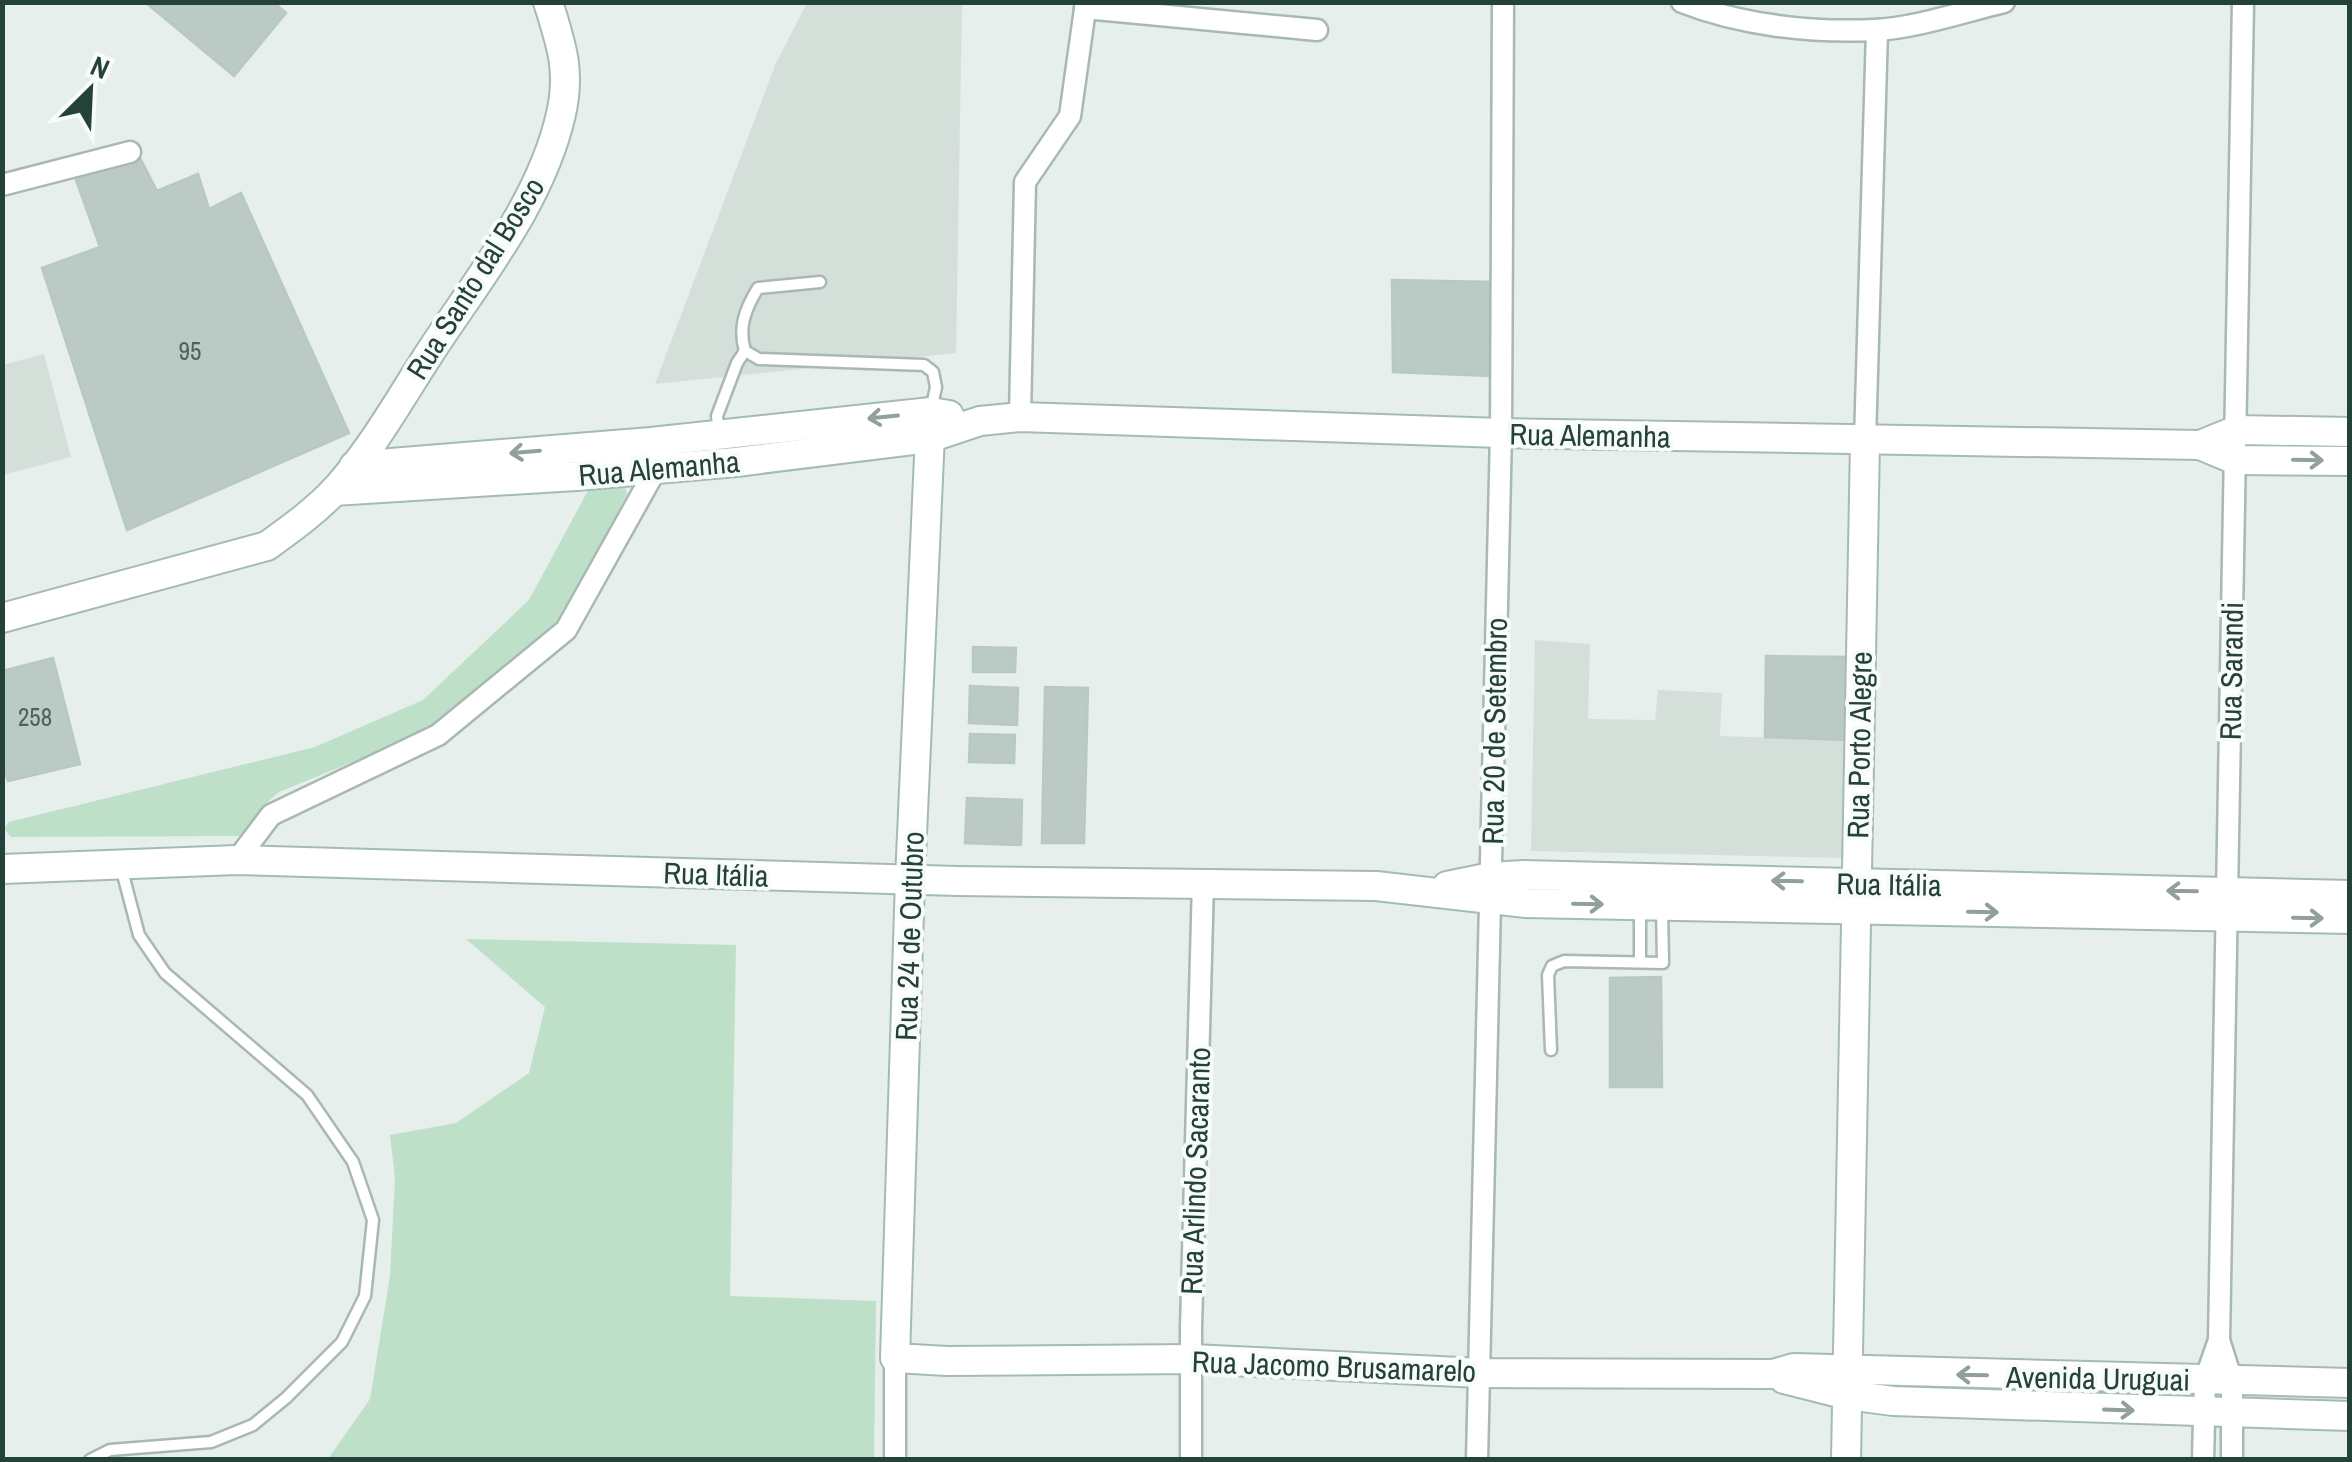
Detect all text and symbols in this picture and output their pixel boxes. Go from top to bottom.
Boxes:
north arrow [40,40,140,140]
text: N [85,46,115,88]
street label: Rua Santo dal Bosco [397,169,553,387]
house number: 95 [179,334,201,368]
one-way arrow [868,408,900,427]
street label: Rua Alemanha [1509,414,1671,456]
street label: Rua Alemanha [577,441,741,495]
one-way arrow [510,443,542,462]
one-way arrow [2292,451,2324,470]
street label: Rua Sarandi [2210,602,2252,740]
street label: Rua 20 de Setembro [1472,617,1516,845]
street label: Rua Porto Alegre [1837,651,1881,839]
house number: 258 [18,700,52,734]
street label: Rua 24 de Outubro [885,831,933,1041]
street label: Rua Itália [663,852,770,896]
street label: Rua Itália [1836,863,1942,905]
one-way arrow [1772,872,1804,891]
one-way arrow [2167,882,2199,901]
one-way arrow [1570,894,1603,914]
one-way arrow [1966,902,1998,921]
one-way arrow [2291,909,2323,928]
street label: Rua Arlindo Sacaranto [1171,1047,1219,1295]
street label: Rua Jacomo Brusamarelo [1191,1341,1477,1391]
street label: Avenida Uruguai [2005,1356,2190,1400]
one-way arrow [1957,1365,1989,1384]
one-way arrow [2103,1400,2135,1419]

